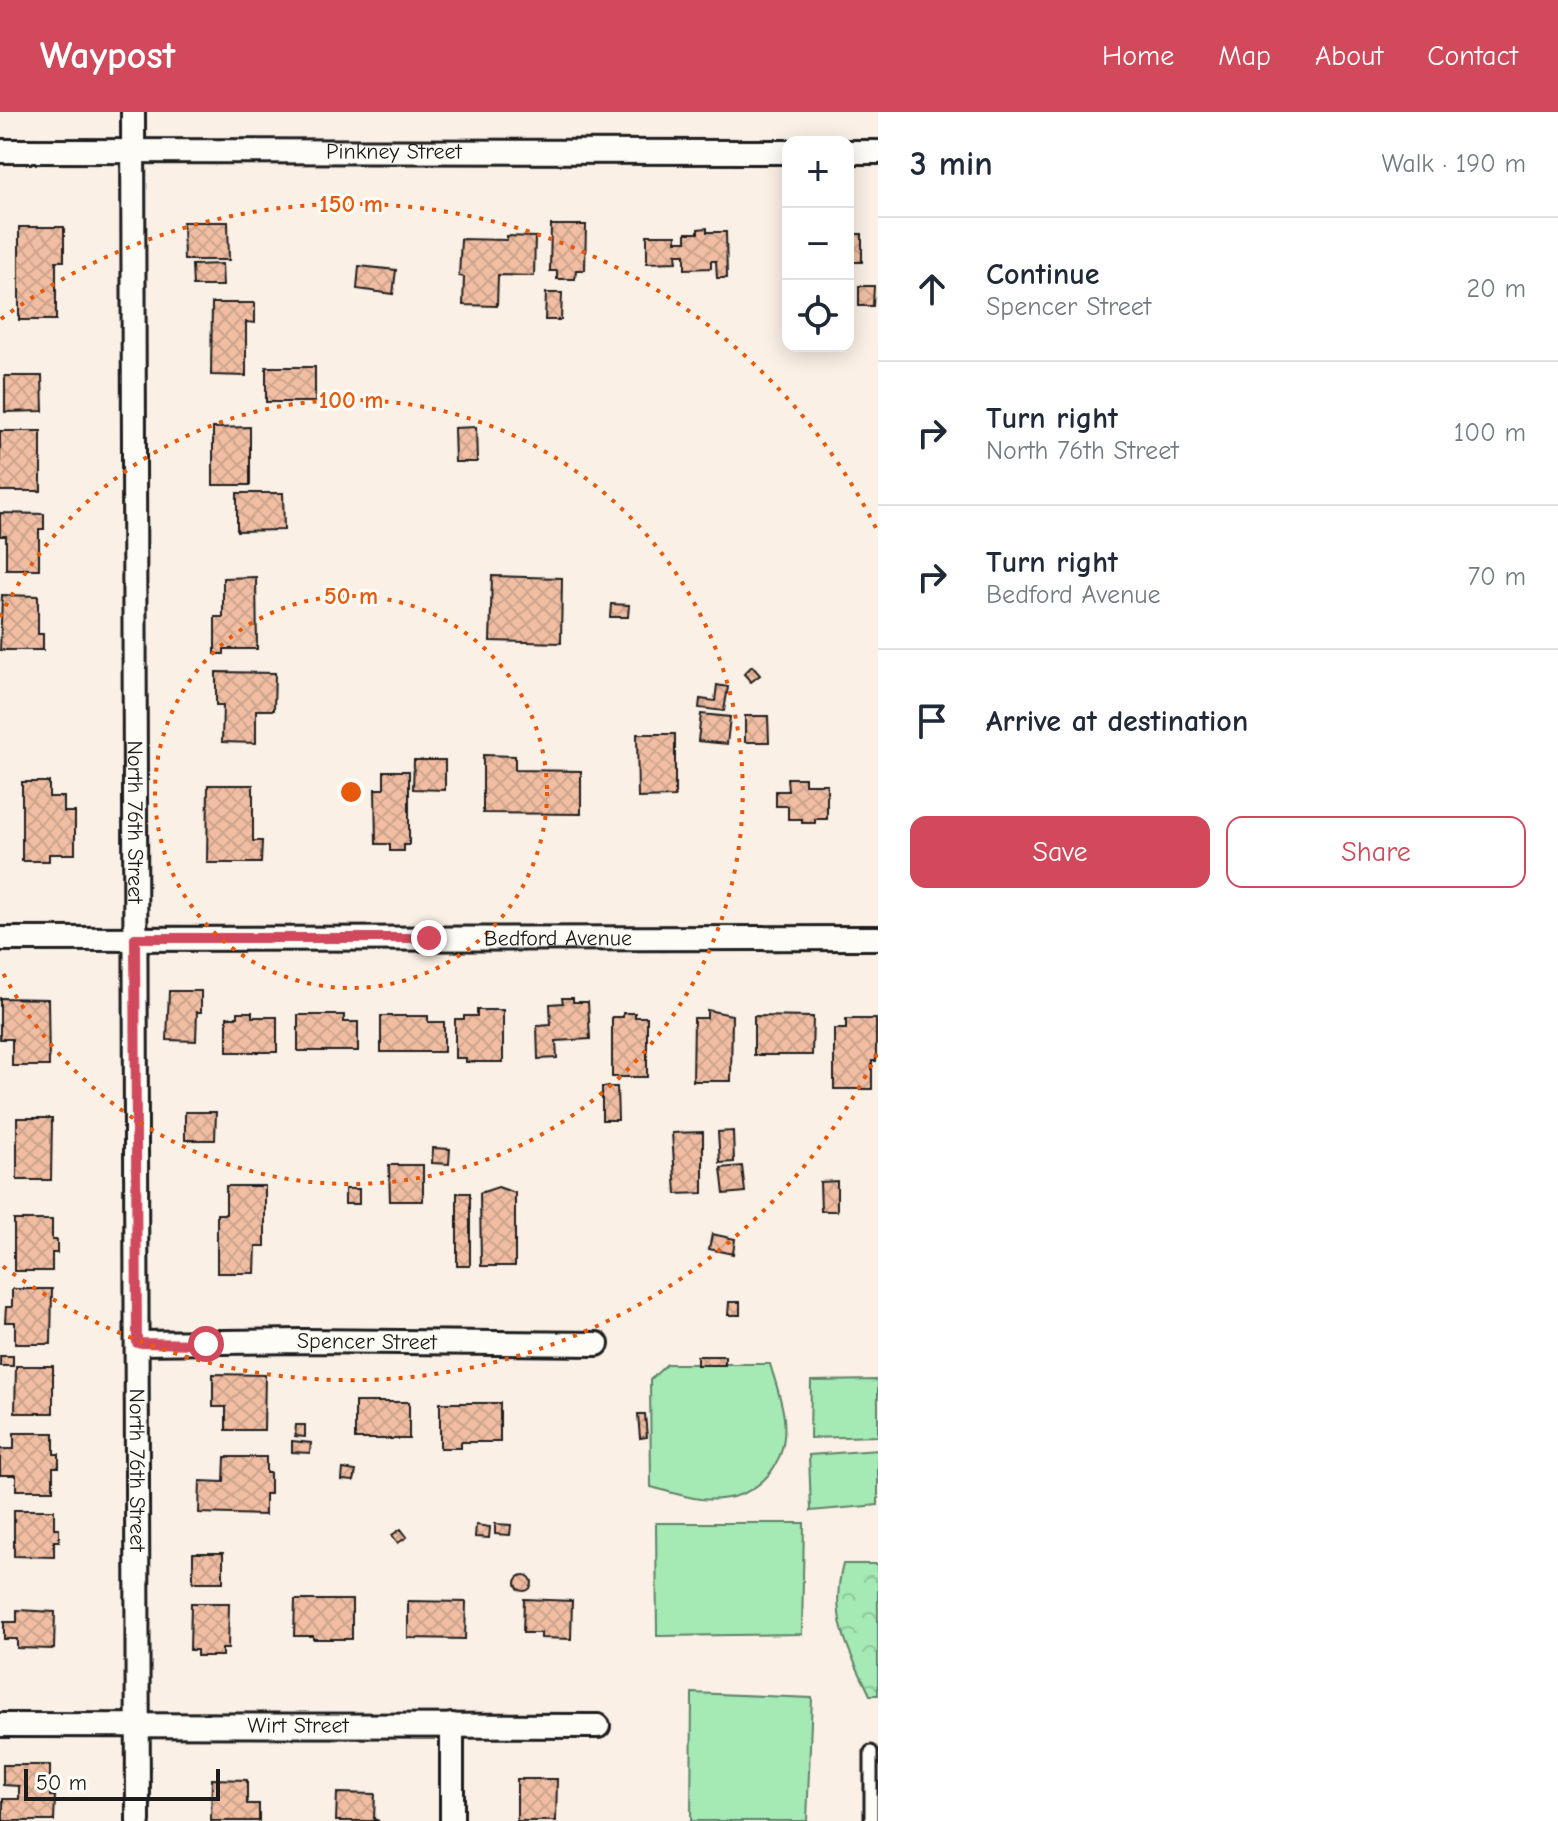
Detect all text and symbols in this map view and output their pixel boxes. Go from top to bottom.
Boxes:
text: Waypost [40,34,175,78]
text: Home [1102,40,1174,72]
text: Map [1218,40,1271,72]
text: About [1315,40,1383,72]
text: Contact [1427,40,1518,72]
map controls [782,136,854,352]
button: + [782,136,854,208]
street label: Pinkney Street [326,138,463,165]
text: 3 min [910,144,993,184]
text: Walk · 190 m [1381,149,1526,179]
text: 150 m [319,190,383,218]
button: − [782,208,854,280]
text: Continue [986,257,1100,292]
icon: ahead [910,267,954,311]
text: 20 m [1466,274,1526,304]
button: locate [782,280,854,352]
text: Spencer Street [986,292,1151,322]
text: 100 m [319,386,383,414]
text: Turn right [986,401,1118,436]
icon: right [910,411,954,455]
text: 100 m [1454,418,1526,448]
text: North 76th Street [986,436,1179,466]
text: Turn right [986,545,1118,580]
icon: right [910,555,954,599]
text: 70 m [1468,562,1526,592]
text: Bedford Avenue [986,580,1161,610]
text: 50 m [324,582,378,610]
icon: arrive [910,699,954,743]
text: Arrive at destination [986,704,1248,739]
street label: North 76th Street [122,740,148,904]
centre of rings [337,778,365,806]
button: Save [910,816,1210,888]
button: Share [1226,816,1526,888]
route end [411,920,447,956]
street label: Bedford Avenue [484,925,632,951]
route start [188,1326,224,1362]
street label: Spencer Street [297,1328,438,1355]
street label: North 76th Street [124,1388,150,1552]
street label: Wirt Street [247,1712,350,1739]
scale bar [24,1765,220,1801]
text: 50 m [36,1770,87,1796]

